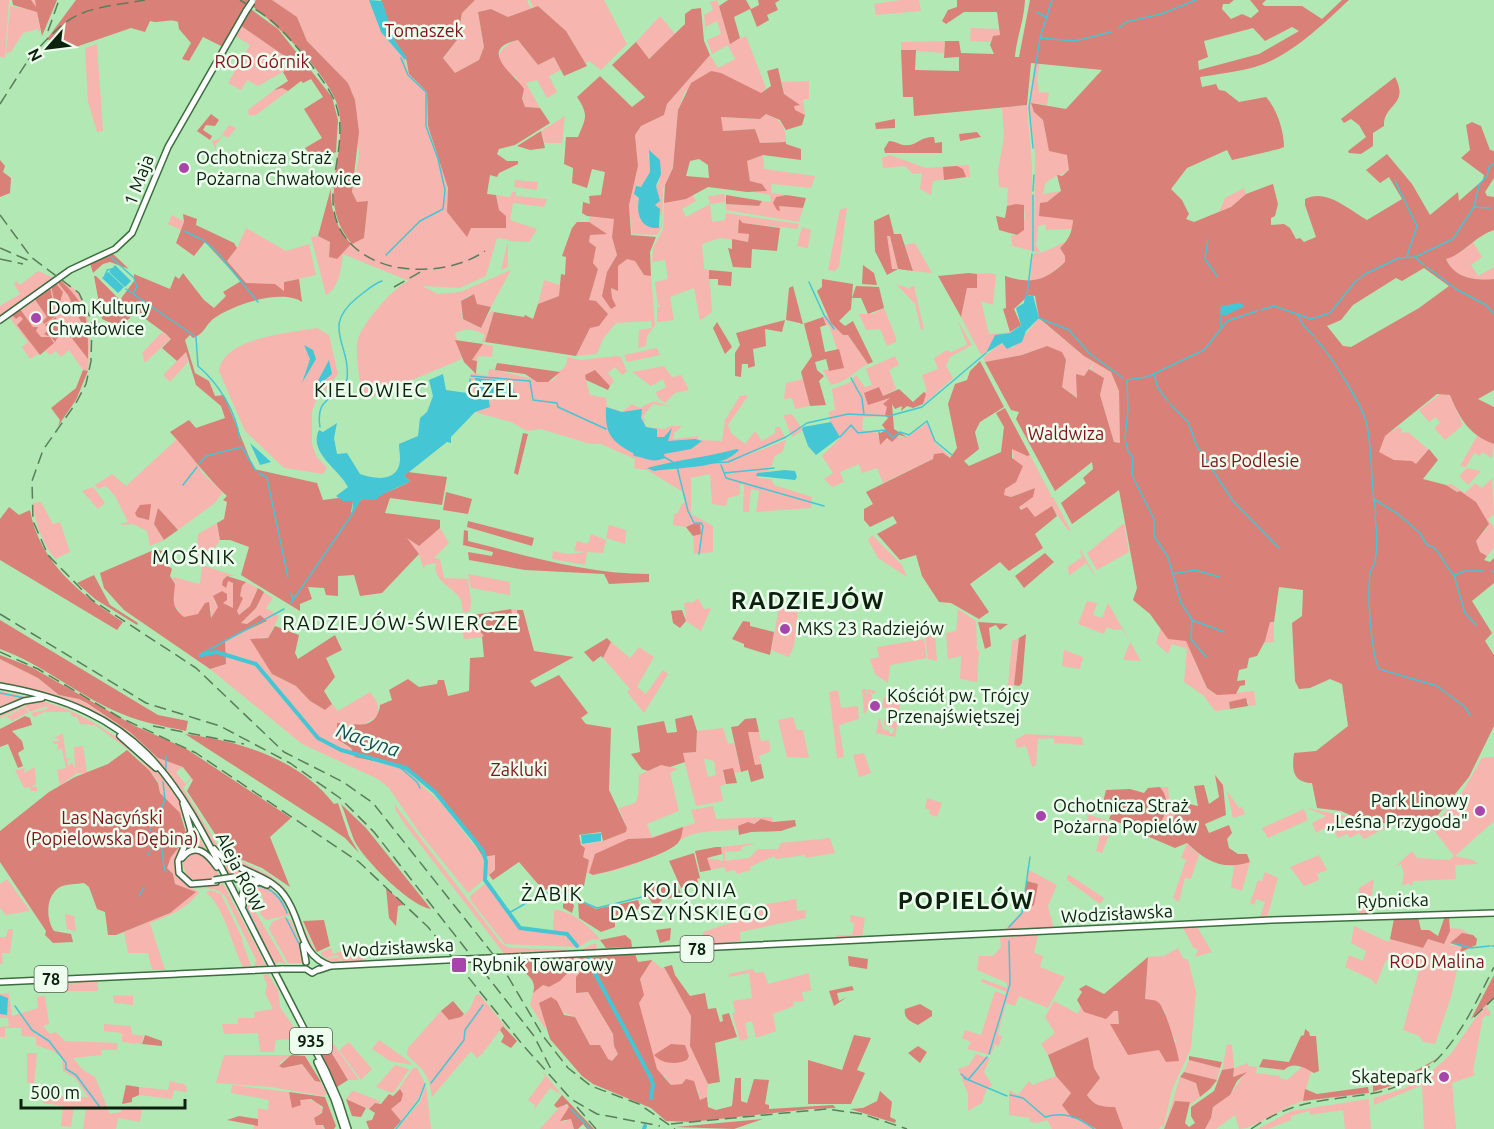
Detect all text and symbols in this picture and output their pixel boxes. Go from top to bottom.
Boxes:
north arrow [18,18,78,78]
park label: Tomaszek [384,20,464,40]
text: N [24,46,46,65]
park label: ROD Górnik [214,51,310,71]
place label: Ochotnicza Straż Pożarna Chwałowice [196,147,361,188]
street label: 1 Maja [119,151,157,208]
marker: Ochotnicza Straż Pożarna Chwałowice [177,161,191,175]
place label: Dom Kultury Chwałowice [48,297,150,338]
marker: Dom Kultury Chwałowice [29,311,43,325]
district label: KIELOWIEC [314,378,428,401]
district label: GZEL [467,378,519,401]
park label: Waldwiza [1028,423,1104,443]
park label: Las Podlesie [1201,450,1299,470]
district label: MOŚNIK [152,545,236,568]
district label: RADZIEJÓW [731,586,885,614]
district label: RADZIEJÓW-ŚWIERCZE [282,611,520,634]
place label: MKS 23 Radziejów [797,618,944,638]
marker: MKS 23 Radziejów [778,622,792,636]
place label: Kościół pw. Trójcy Przenajświętszej [887,685,1030,726]
marker: Kościół pw. Trójcy Przenajświętszej [868,699,882,713]
water label: Nacyna [333,718,403,761]
park label: Zakluki [490,759,548,779]
place label: Park Linowy ,,Leśna Przygoda" [1326,790,1468,831]
place label: Ochotnicza Straż Pożarna Popielów [1053,795,1197,836]
marker: Park Linowy ,,Leśna Przygoda" [1473,804,1487,818]
park label: Las Nacyński (Popielowska Dębina) [25,807,199,849]
marker: Ochotnicza Straż Pożarna Popielów [1034,809,1048,823]
street label: Aleja ROW [212,829,269,915]
district label: KOLONIA DASZYŃSKIEGO [610,878,770,924]
district label: ŻABIK [521,882,583,905]
district label: POPIELÓW [898,886,1034,914]
street label: Rybnicka [1357,889,1429,911]
street label: Wodzisławska [1060,900,1173,926]
street label: Wodzisławska [341,934,454,960]
road number: 78 [680,936,714,962]
park label: ROD Malina [1389,951,1485,971]
place label: Rybnik Towarowy [472,954,614,974]
marker: Rybnik Towarowy [450,956,468,974]
road number: 78 [34,966,68,992]
road number: 935 [290,1028,332,1054]
place label: Skatepark [1352,1066,1432,1086]
marker: Skatepark [1437,1070,1451,1084]
scale bar [21,1072,184,1110]
text: 500 m [30,1082,80,1102]

